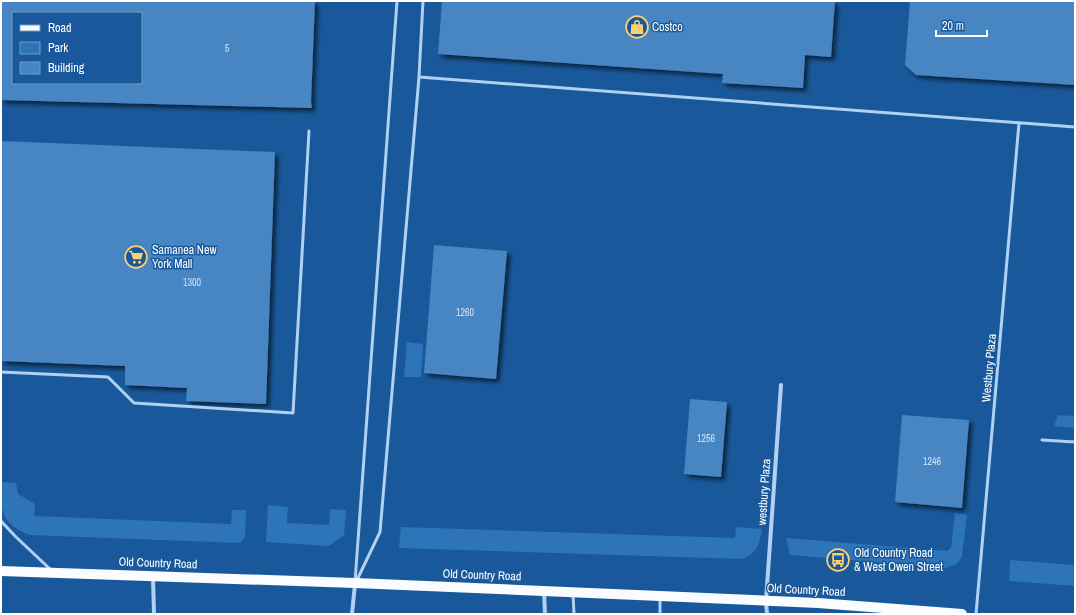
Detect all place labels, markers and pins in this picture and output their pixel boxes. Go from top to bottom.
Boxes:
shop icon: Costco [624,14,650,40]
place label: Costco [652,19,683,35]
place label: Samanea New York Mall [152,242,217,272]
supermarket icon: Samanea New York Mall [123,244,149,270]
place label: Old Country Road & West Owen Street [854,545,943,575]
bus stop icon: Old Country Road & West Owen Street [825,547,851,573]

